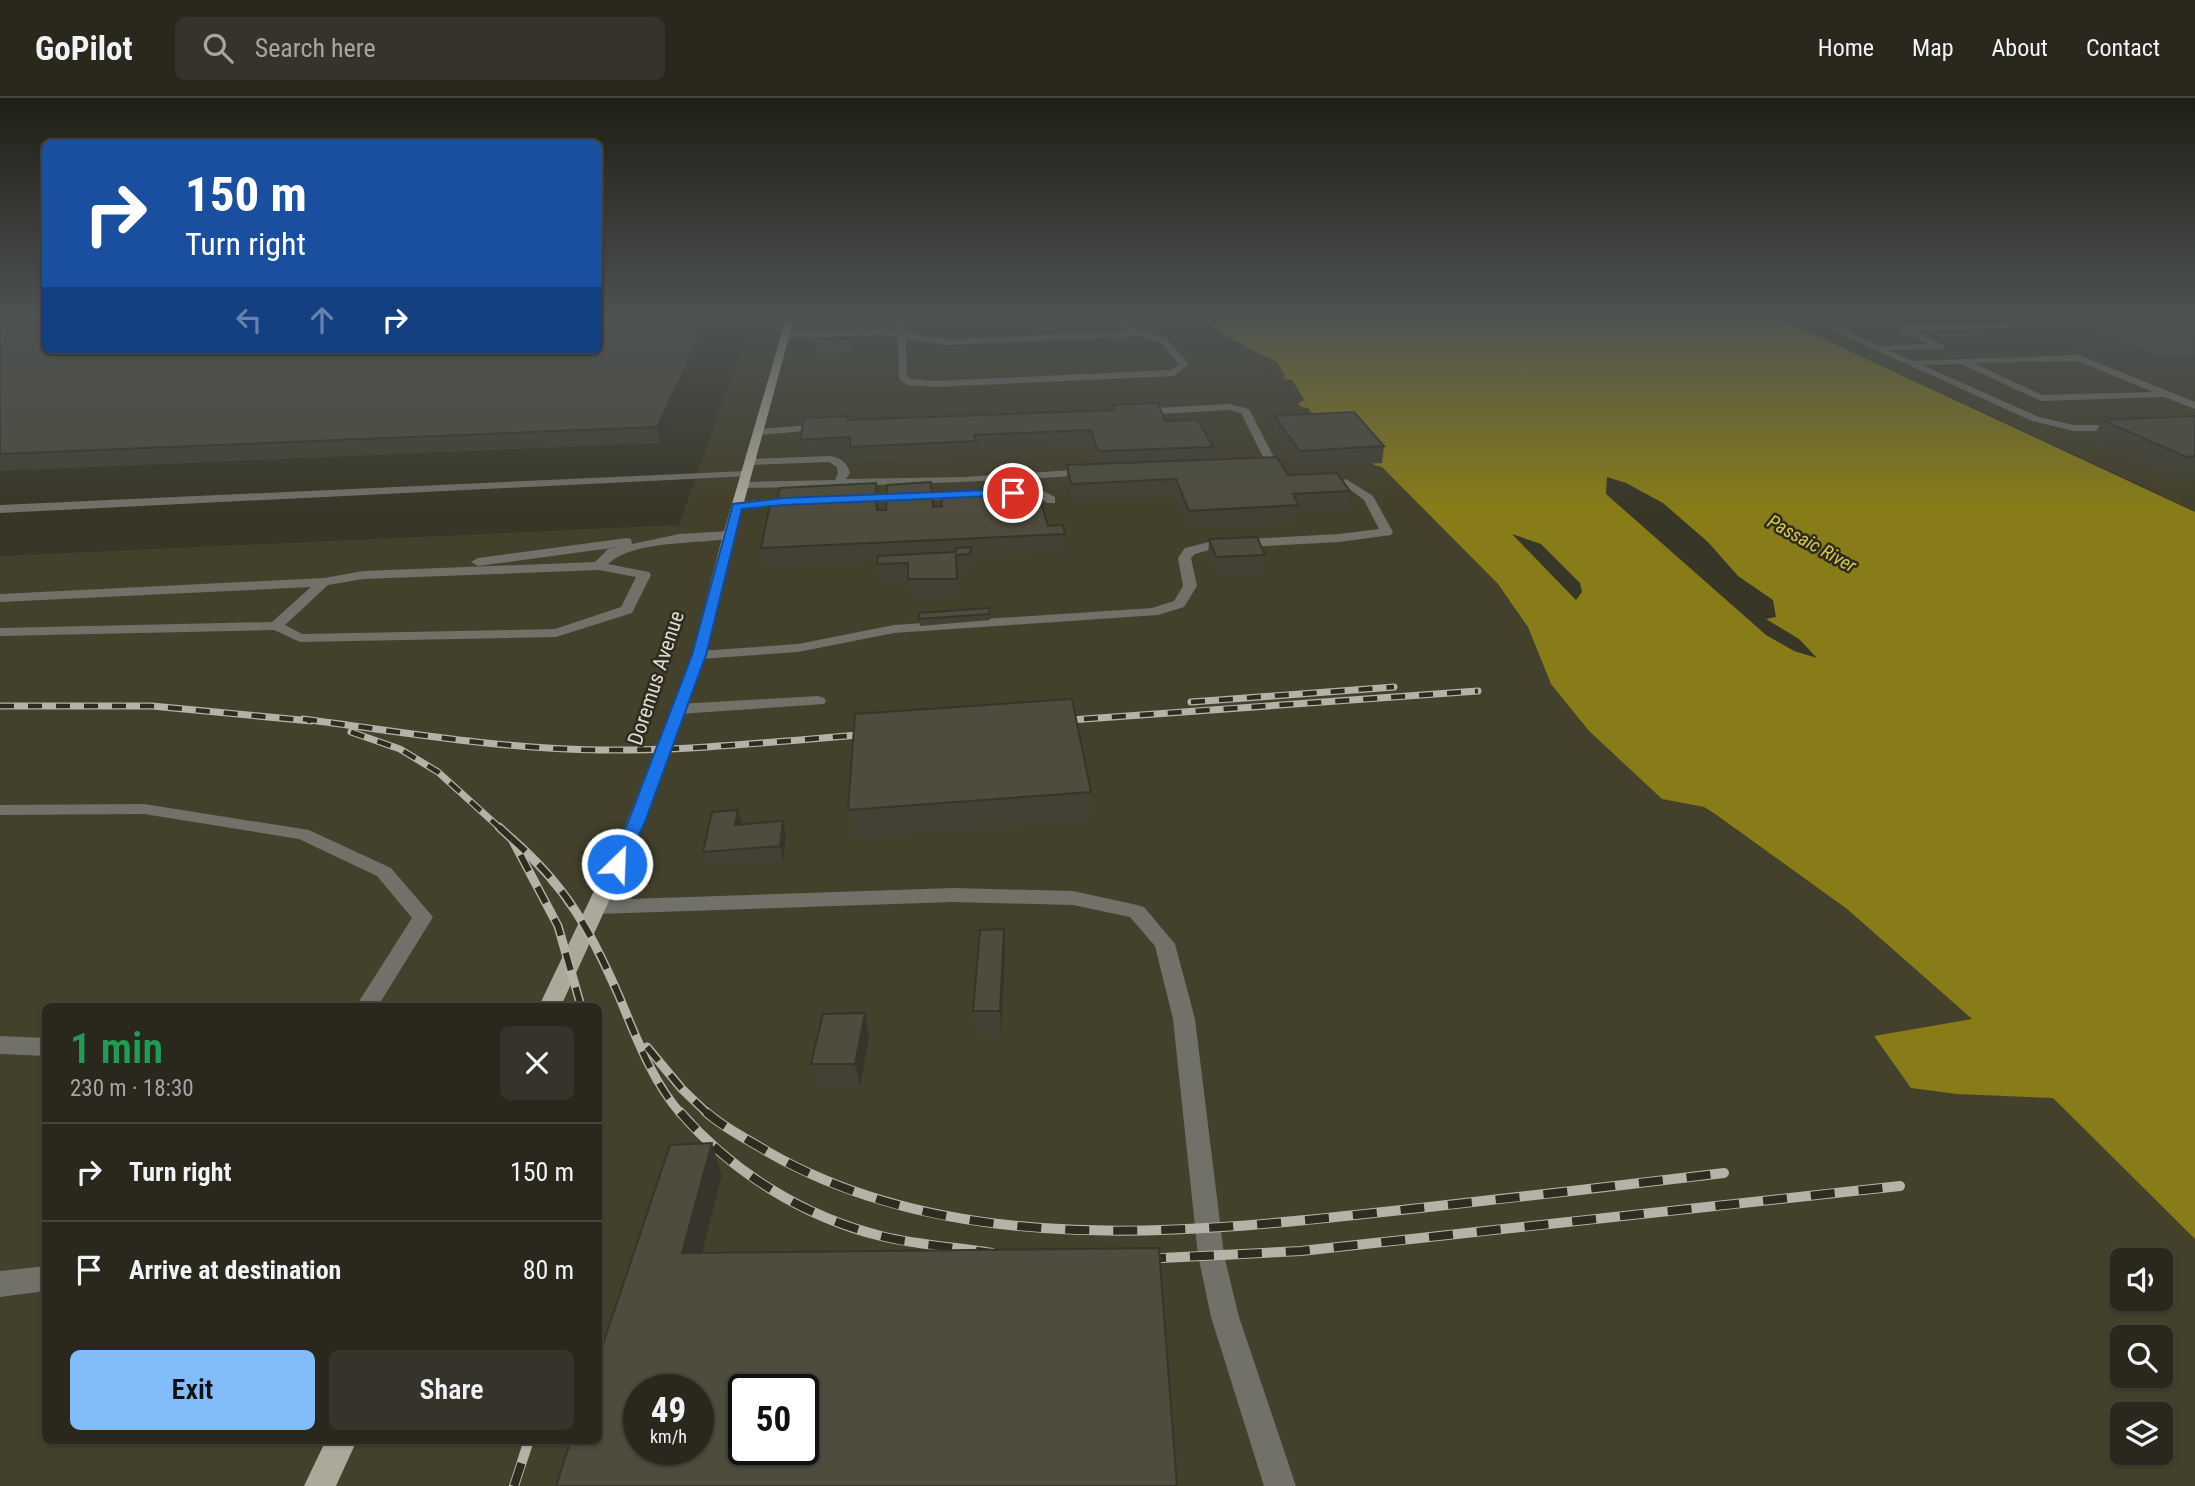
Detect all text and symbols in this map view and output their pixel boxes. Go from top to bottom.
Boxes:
search box [175,17,665,80]
text: GoPilot [35,29,133,68]
icon: search [199,29,237,67]
text: Search here [255,33,376,63]
text: Home [1818,34,1874,62]
text: Map [1912,34,1954,62]
text: About [1992,34,2048,62]
text: Contact [2086,34,2160,62]
text: 150 m [185,166,307,223]
icon: right [70,168,161,259]
text: Turn right [185,225,306,263]
icon: left [230,301,268,339]
icon: ahead [303,301,341,339]
icon: right [376,301,414,339]
pin [983,463,1043,523]
icon: arrive [994,474,1032,512]
water label: Passaic River [1763,510,1860,577]
street label: Doremus Avenue [623,608,689,748]
position arrow [580,827,654,901]
text: 1 min [70,1024,163,1073]
button: close [500,1026,574,1100]
text: 230 m · 18:30 [70,1075,194,1102]
icon: right [70,1153,108,1191]
text: Turn right [129,1157,231,1187]
text: 150 m [510,1157,574,1187]
map controls [2110,1248,2173,1465]
button: sound [2110,1248,2173,1311]
icon: arrive [70,1251,108,1289]
text: Arrive at destination [129,1255,341,1285]
text: 80 m [523,1255,574,1285]
button: search [2110,1325,2173,1388]
button: Exit [70,1350,315,1430]
button: Share [329,1350,574,1430]
speed limit sign: 50 [728,1374,819,1465]
text: 49 [651,1390,686,1431]
button: layers [2110,1402,2173,1465]
text: km/h [650,1426,687,1447]

